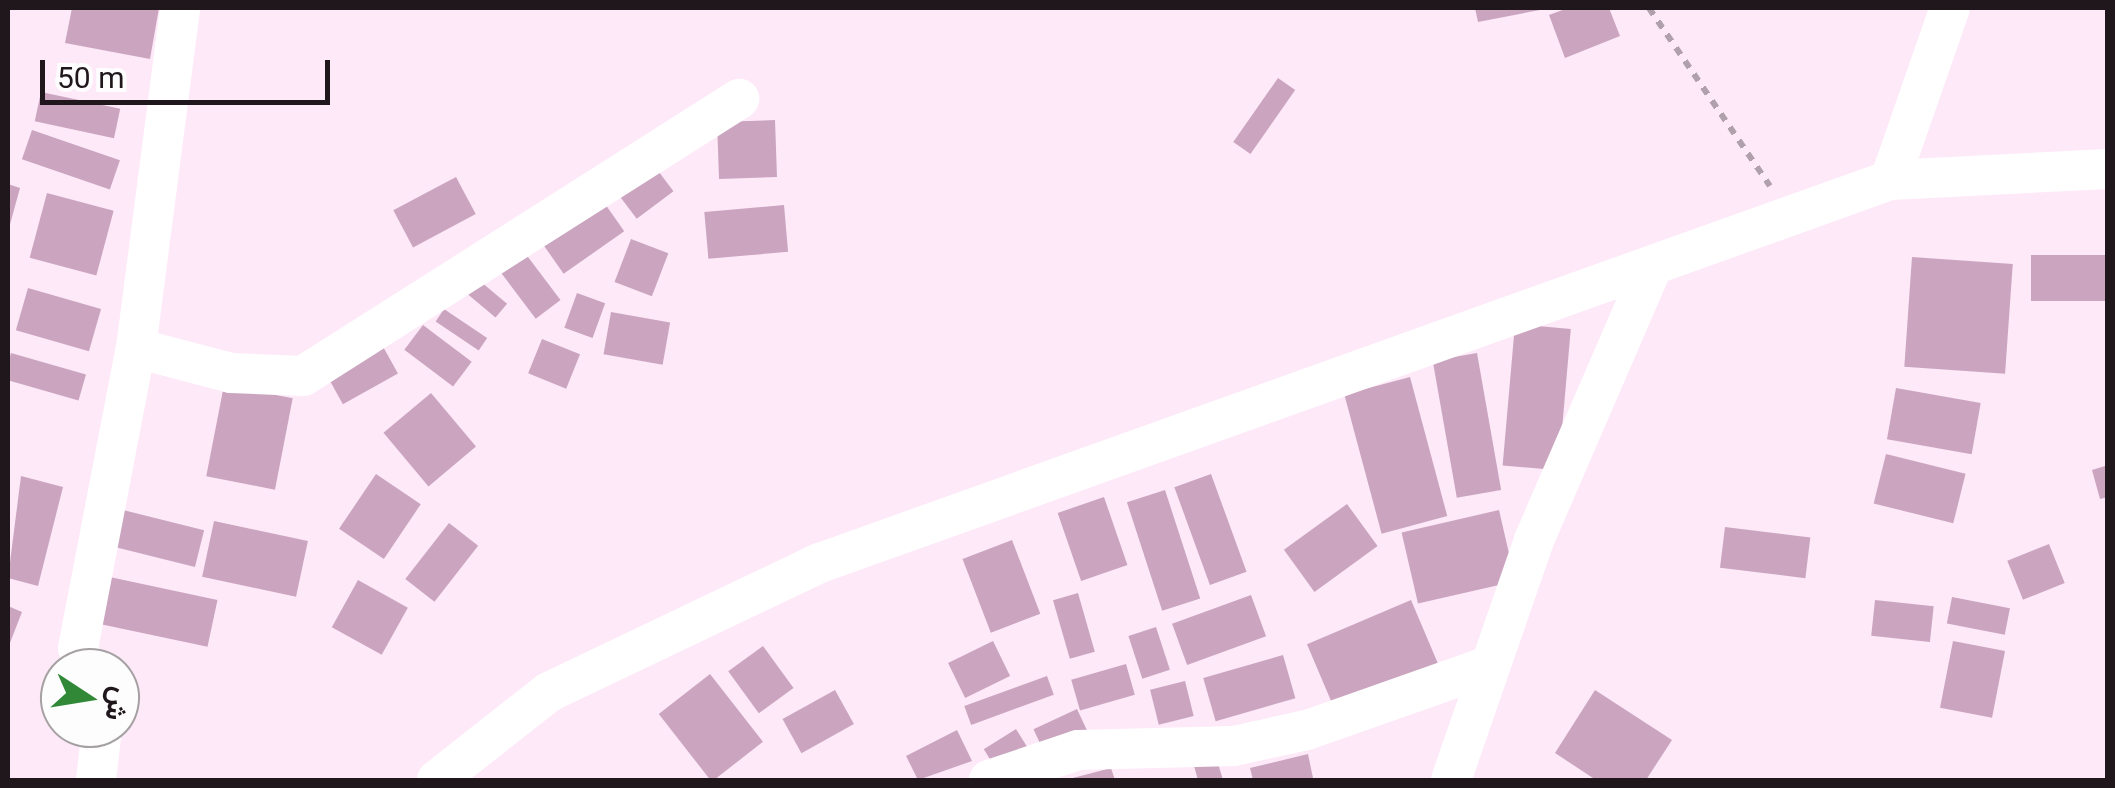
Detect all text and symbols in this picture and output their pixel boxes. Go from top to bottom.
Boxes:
scale bar [45,40,335,102]
text: 50 m [57,60,124,95]
north arrow [40,648,140,748]
text: ش [98,684,138,724]

